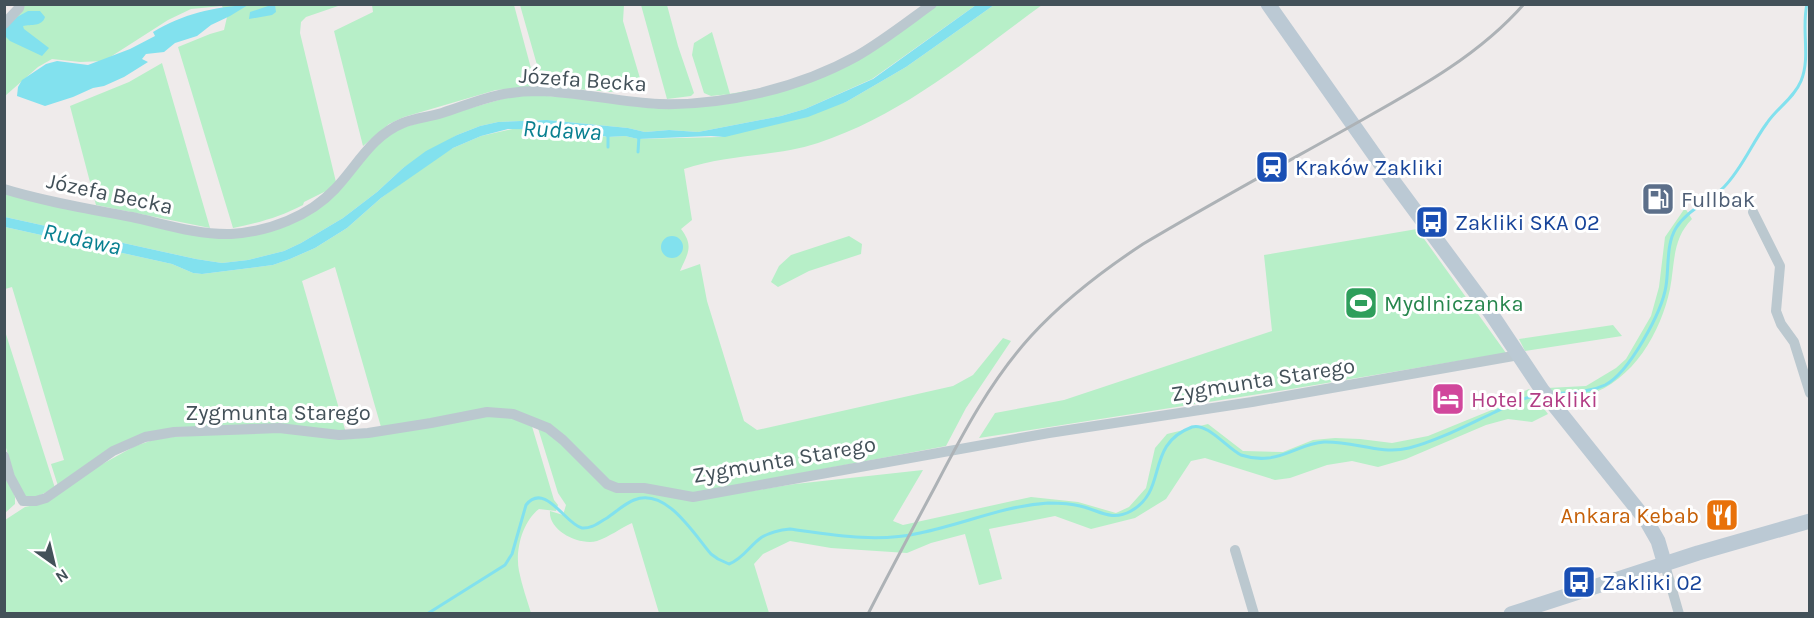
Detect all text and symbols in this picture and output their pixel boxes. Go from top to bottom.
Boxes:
street label: Józefa Becka [518,63,648,97]
water label: Rudawa [522,114,602,146]
station icon: Kraków Zakliki [1254,149,1290,185]
place label: Kraków Zakliki [1295,155,1443,181]
street label: Józefa Becka [44,168,175,220]
fuel station icon: Fullbak [1640,181,1676,217]
place label: Fullbak [1681,187,1755,213]
bus stop icon: Zakliki SKA 02 [1414,204,1450,240]
place label: Zakliki SKA 02 [1455,210,1600,236]
water label: Rudawa [40,217,124,261]
sports icon: Mydlniczanka [1343,285,1379,321]
place label: Mydlniczanka [1384,291,1524,317]
street label: Zygmunta Starego [1169,353,1357,407]
hotel icon: Hotel Zakliki [1430,381,1466,417]
place label: Hotel Zakliki [1471,387,1598,413]
street label: Zygmunta Starego [185,400,371,426]
street label: Zygmunta Starego [690,431,878,489]
restaurant icon: Ankara Kebab [1704,497,1740,533]
place label: Ankara Kebab [1560,503,1699,529]
north arrow [24,534,84,594]
bus stop icon: Zakliki 02 [1561,564,1597,600]
text: N [52,565,72,587]
place label: Zakliki 02 [1602,570,1702,596]

